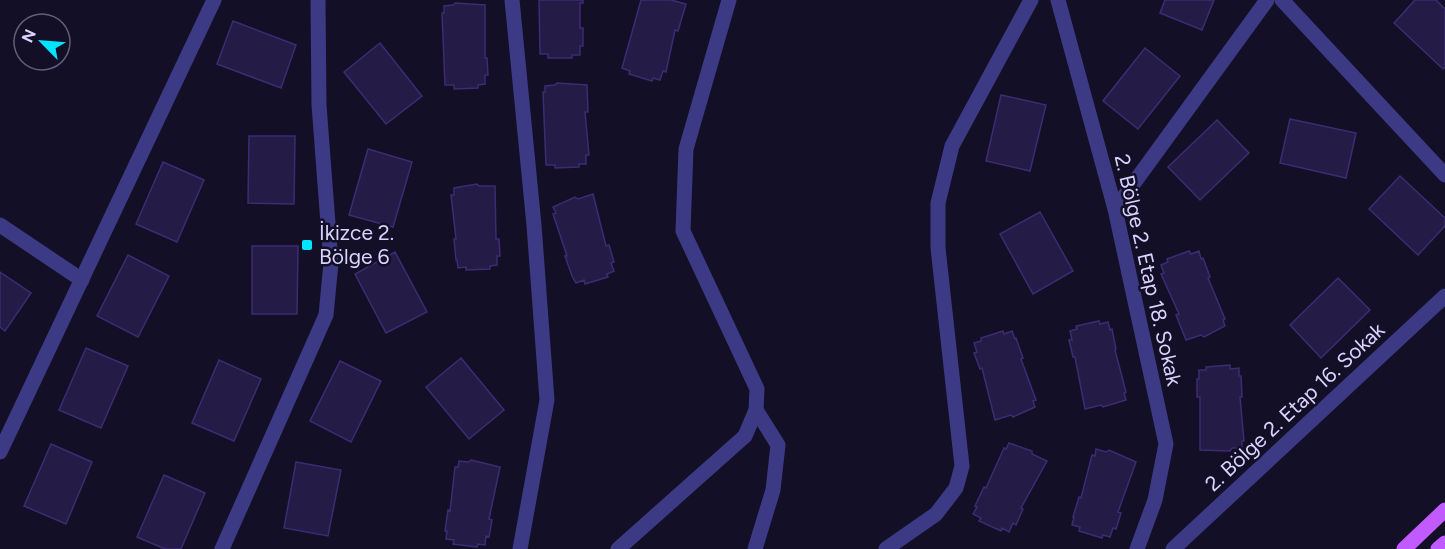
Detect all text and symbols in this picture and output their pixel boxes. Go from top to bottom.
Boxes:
north arrow [12,12,72,72]
text: N [18,26,40,45]
street label: 2. Bölge 2. Etap 18. Sokak [1110,152,1187,389]
place label: İkizce 2. Bölge 6 [319,220,394,269]
marker: İkizce 2. Bölge 6 [300,238,314,252]
street label: 2. Bölge 2. Etap 16. Sokak [1200,317,1390,496]

